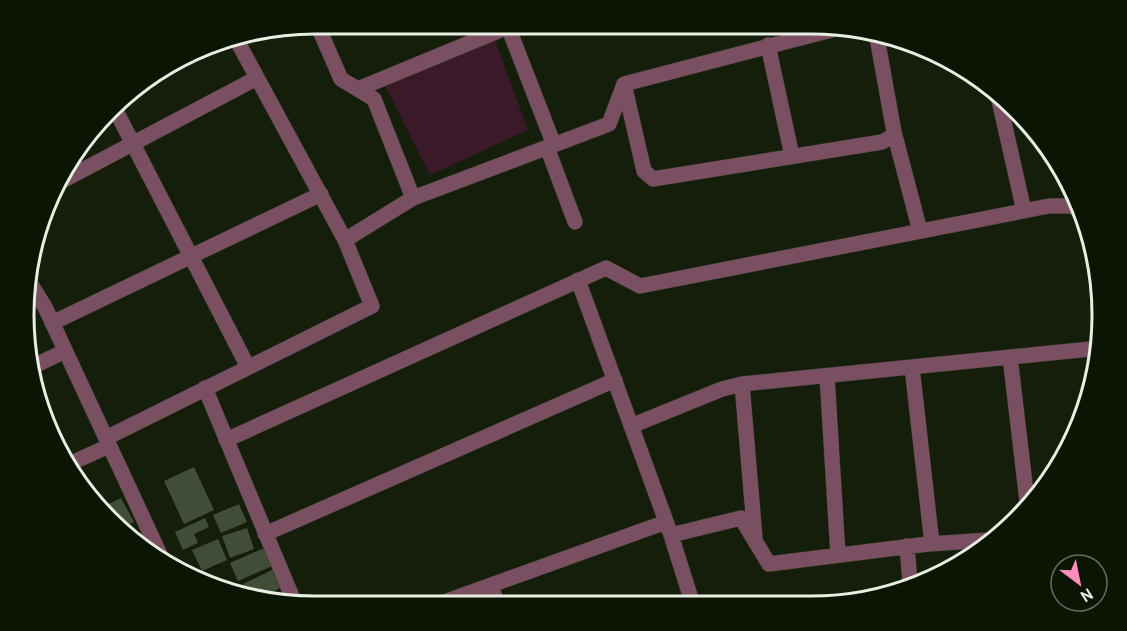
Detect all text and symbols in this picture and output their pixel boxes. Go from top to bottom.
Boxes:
north arrow [1049,553,1109,613]
text: N [1077,584,1097,607]

